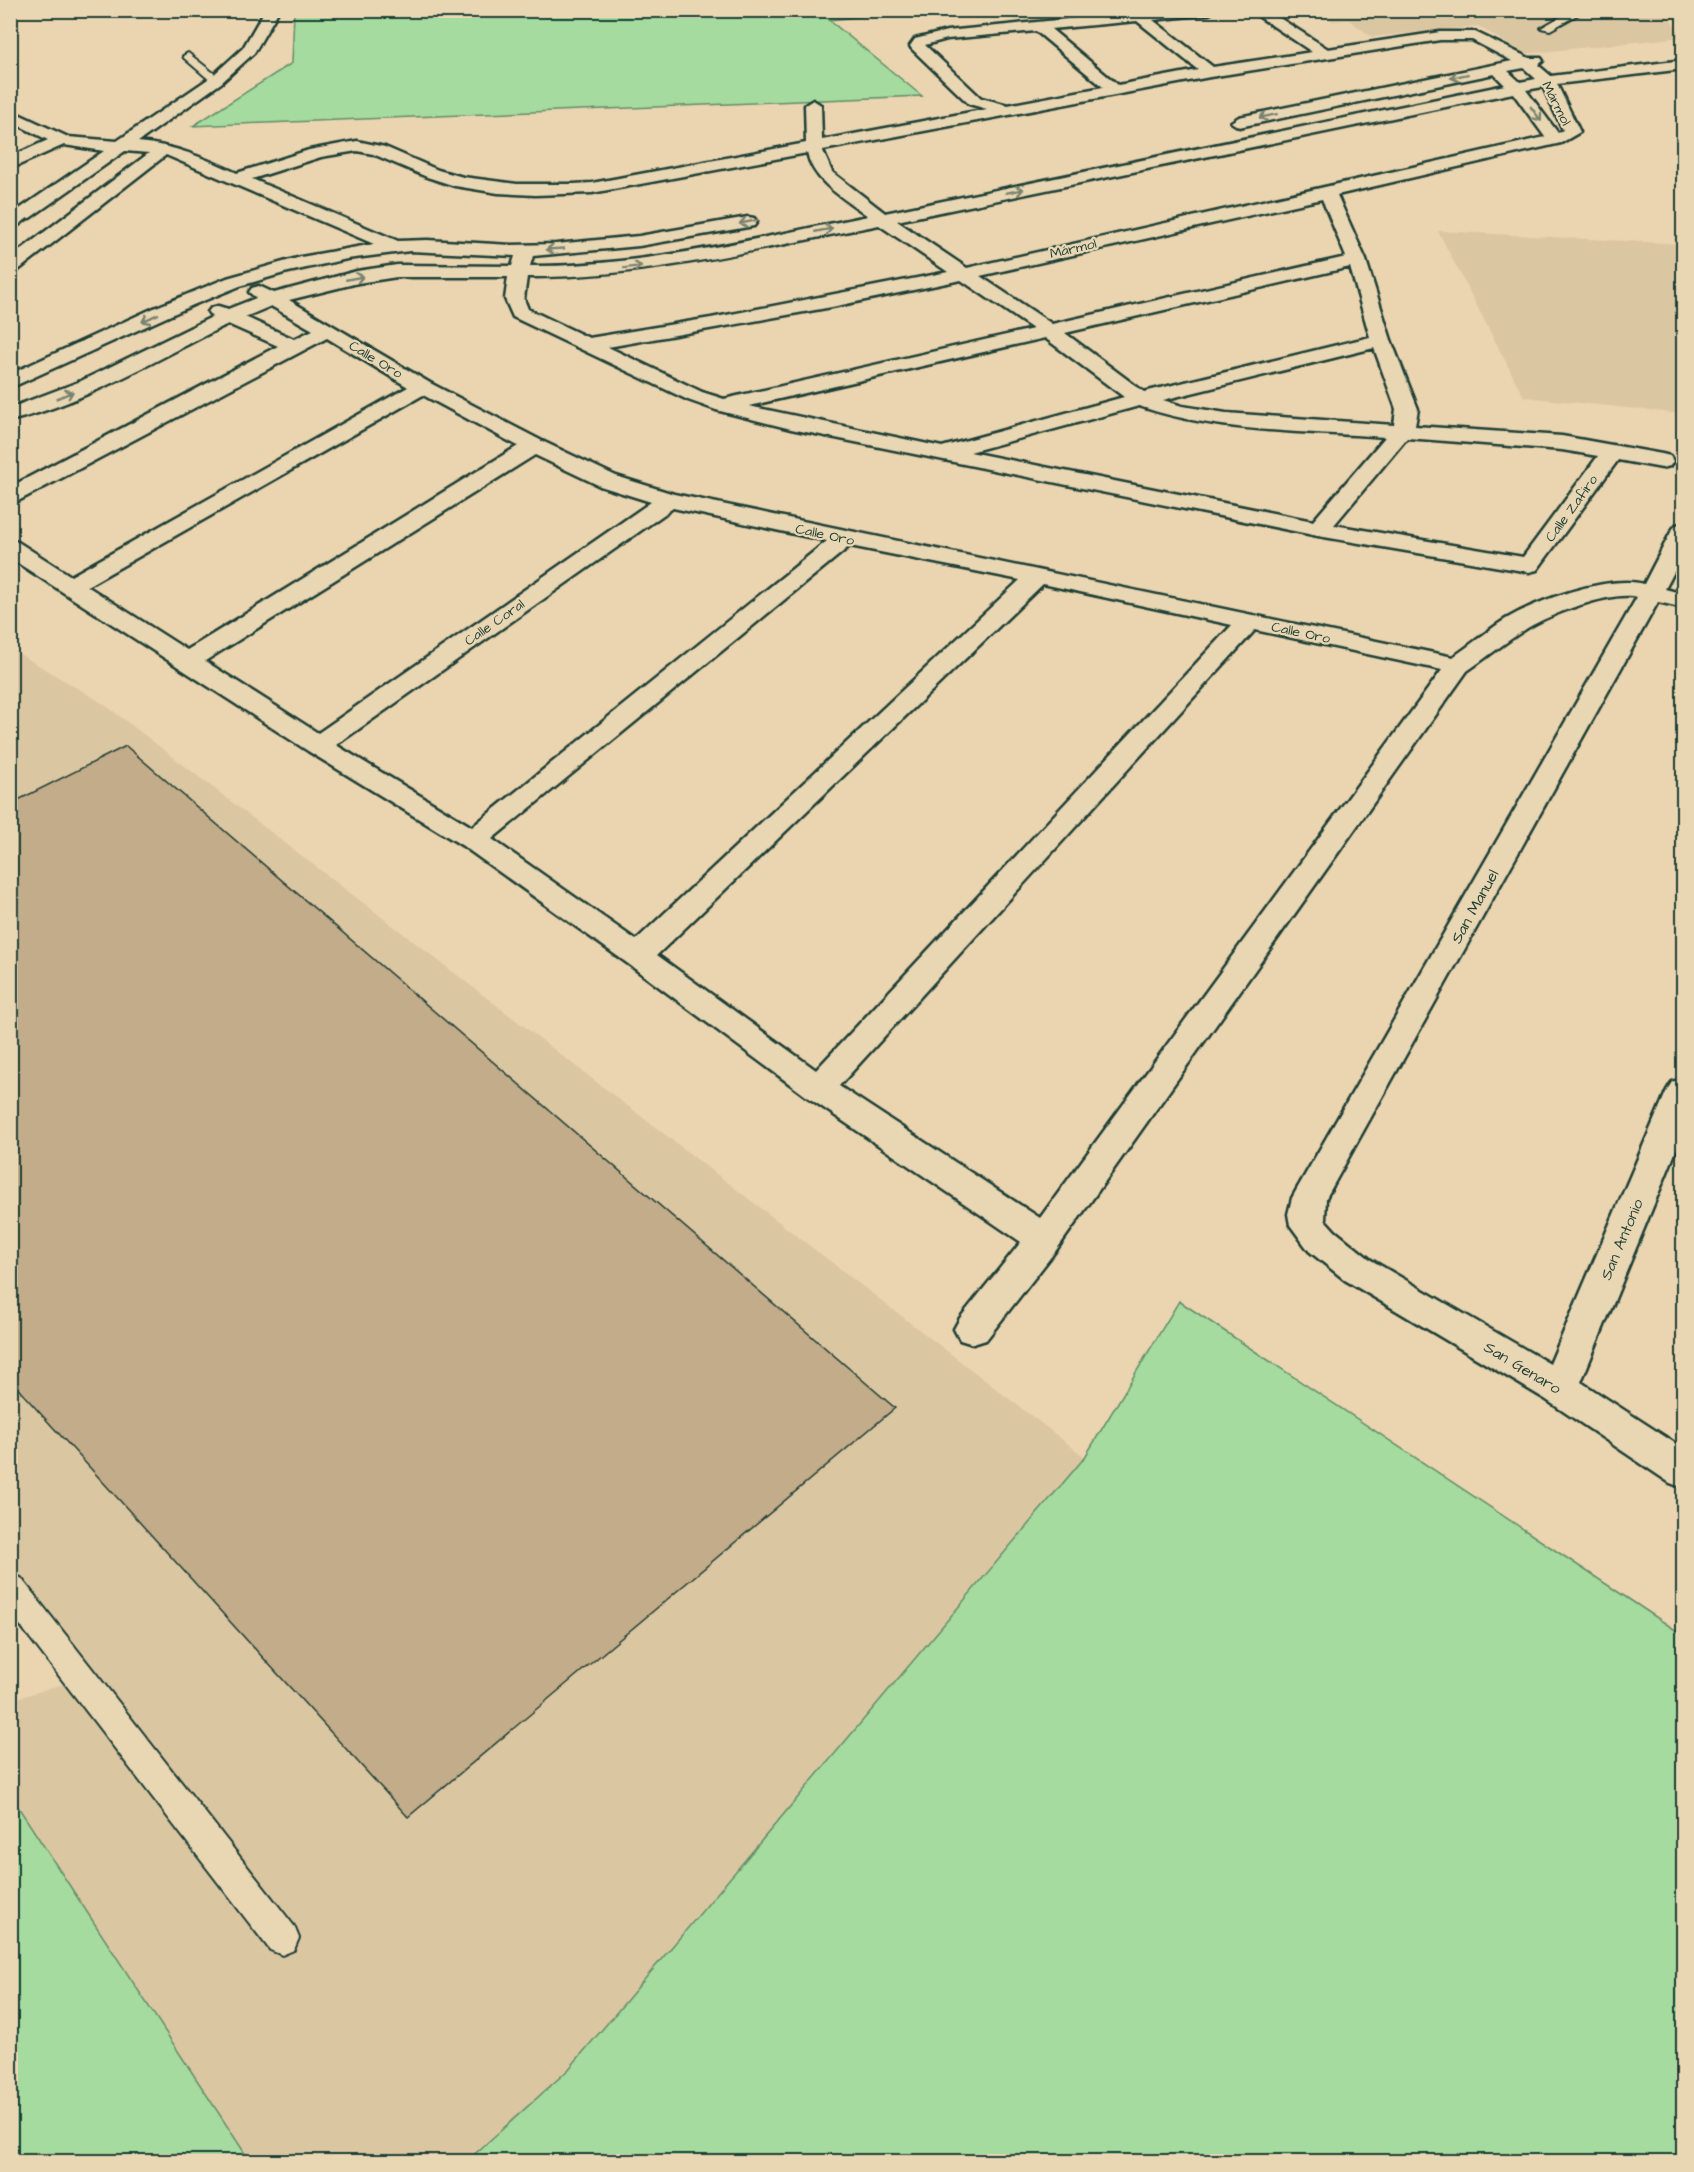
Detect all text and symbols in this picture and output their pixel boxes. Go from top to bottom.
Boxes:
one-way arrow [1450,71,1470,82]
street label: Mármol [1536,78,1576,129]
one-way arrow [1530,106,1542,122]
one-way arrow [1259,111,1279,122]
one-way arrow [1005,185,1025,196]
one-way arrow [739,217,758,228]
one-way arrow [814,224,834,235]
street label: Mármol [1048,234,1099,264]
one-way arrow [546,244,566,255]
one-way arrow [622,261,642,272]
one-way arrow [344,272,364,283]
one-way arrow [141,312,159,324]
street label: Calle Oro [345,336,406,384]
one-way arrow [56,389,74,400]
street label: Calle Zafiro [1541,471,1603,546]
street label: Calle Oro [794,519,856,551]
street label: Calle Coral [460,595,529,651]
street label: Calle Oro [1270,617,1332,649]
street label: San Manuel [1445,866,1504,947]
street label: San Antonio [1595,1196,1649,1283]
street label: San Genaro [1480,1336,1565,1400]

